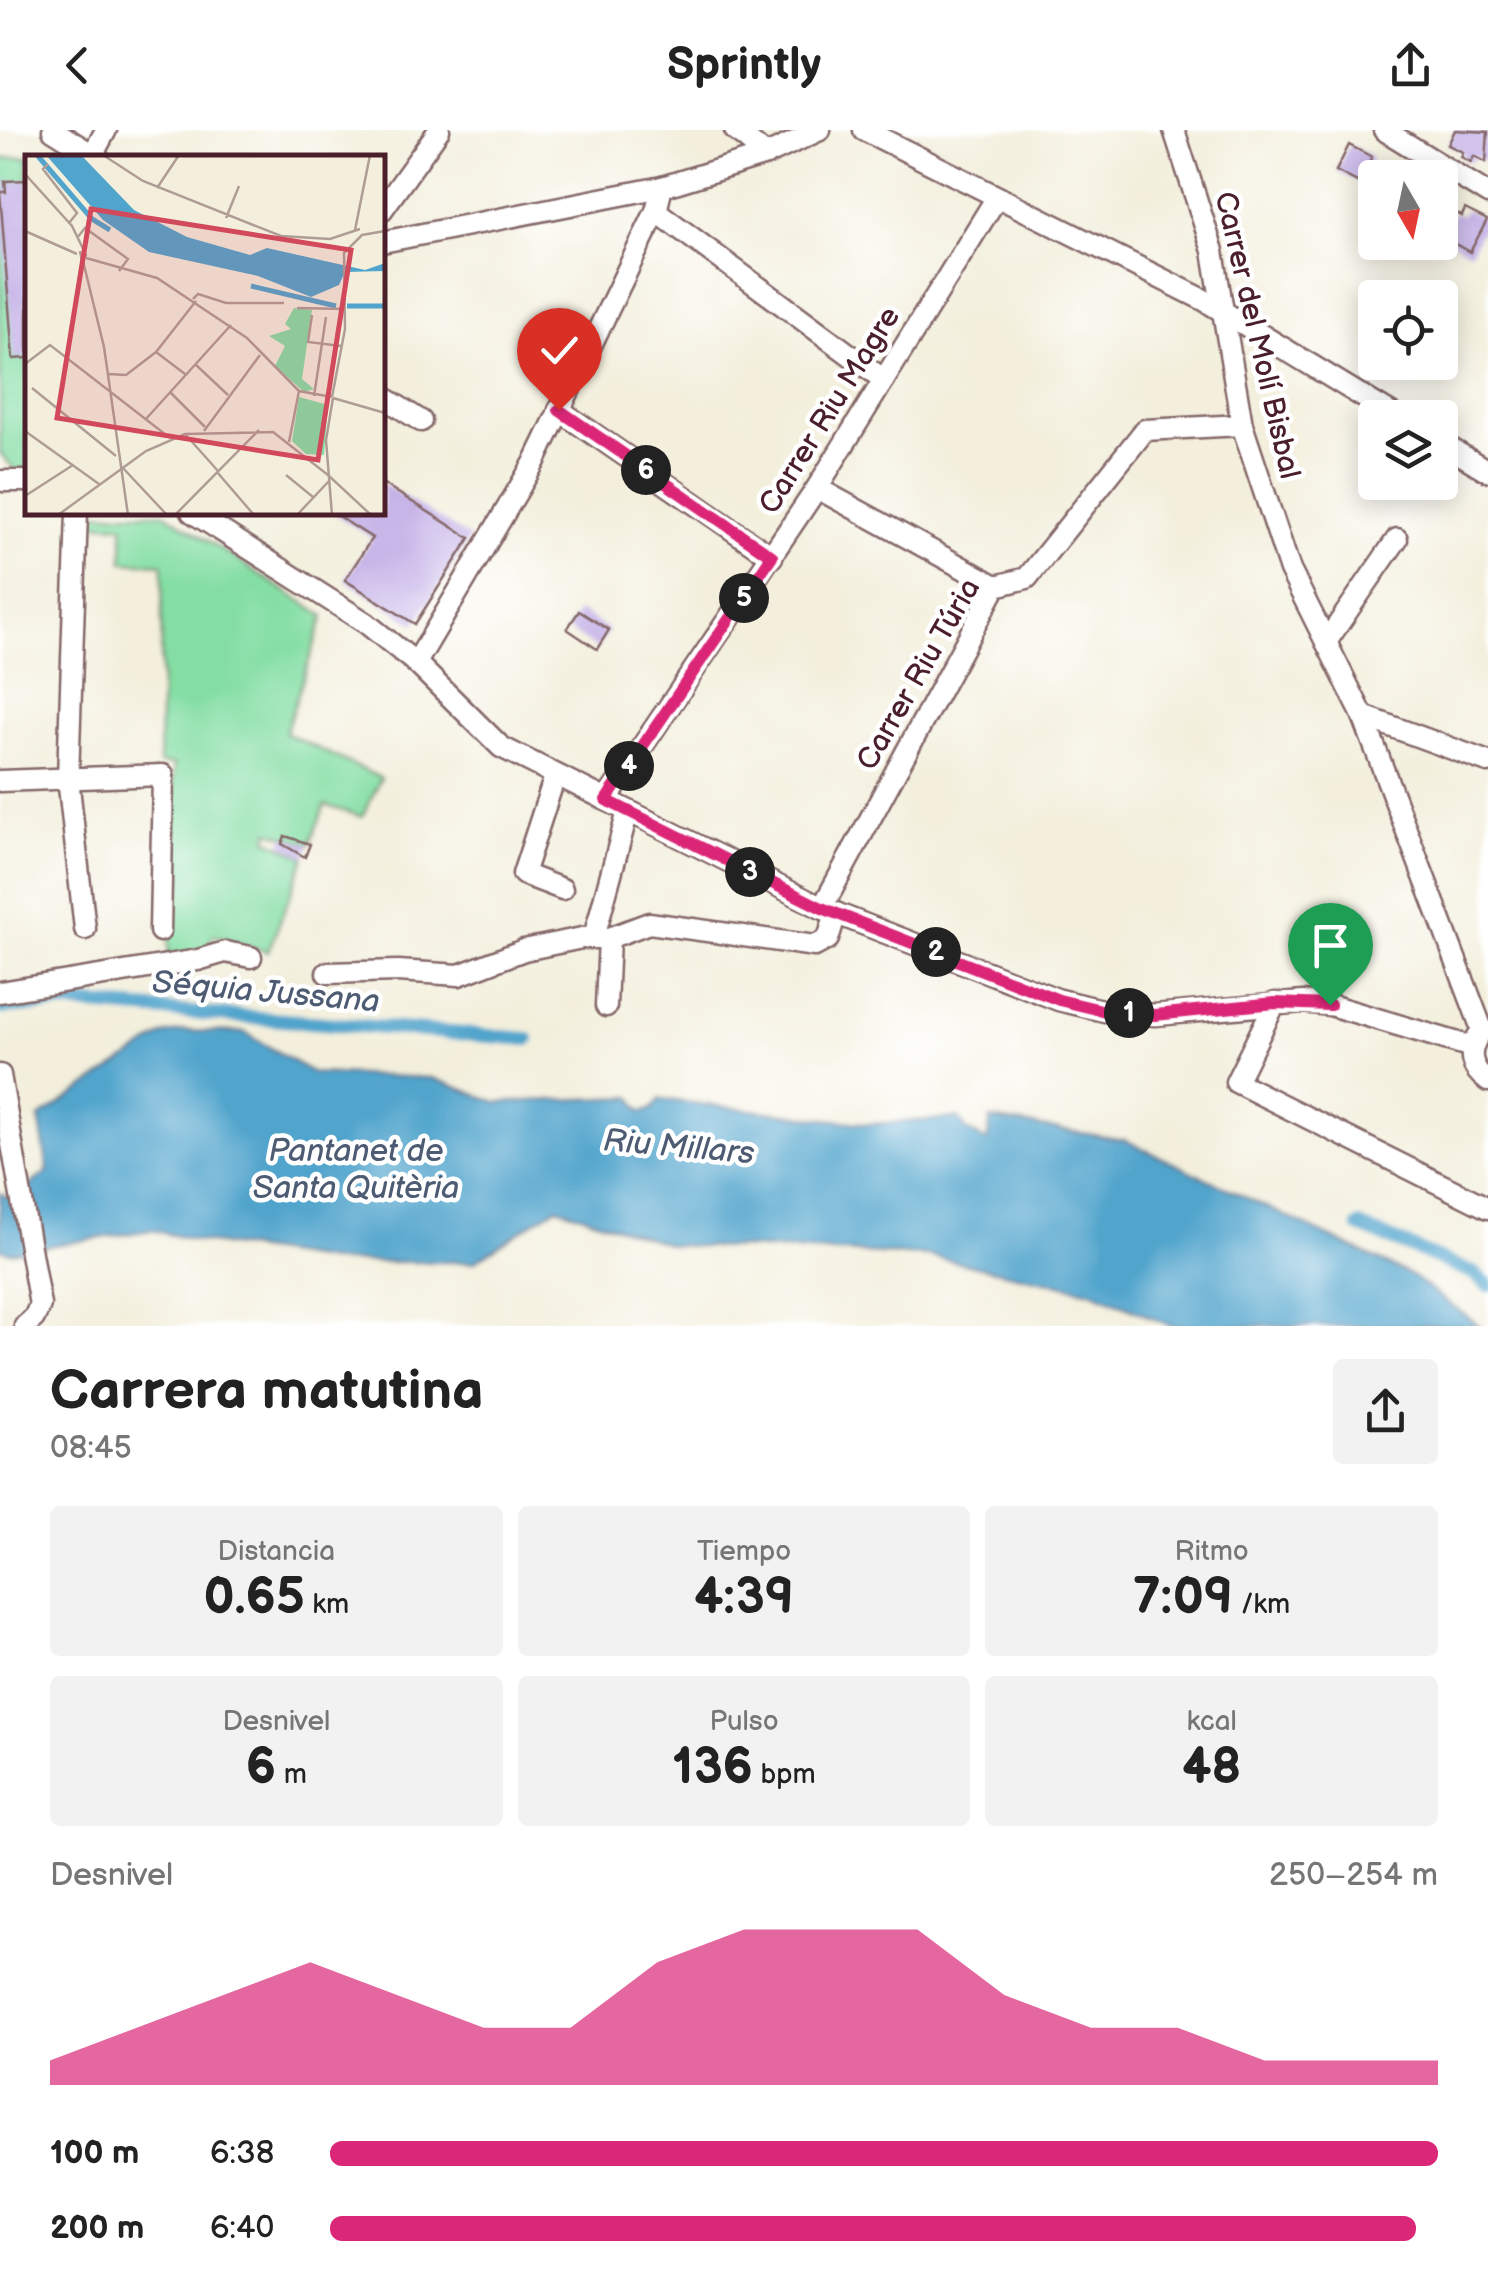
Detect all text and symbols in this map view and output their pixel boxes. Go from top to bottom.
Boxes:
icon: back [50,38,105,93]
text: Sprintly [667,38,821,93]
icon: share [1383,38,1438,93]
inset map [25,155,385,515]
north arrow [1358,160,1458,260]
map controls [1358,160,1458,500]
street label: Carrer del Molí Bisbal [1206,188,1308,482]
button: locate [1358,280,1458,380]
street label: Carrer Riu Magre [752,300,908,521]
pin [517,308,602,411]
icon: check [532,323,587,378]
button: layers [1358,400,1458,500]
pin: 6 [621,445,671,495]
text: 6 [638,453,654,486]
street label: Carrer Riu Túria [849,572,988,777]
pin: 5 [719,573,769,623]
text: 5 [736,581,752,614]
pin: 4 [604,741,654,791]
text: 4 [621,749,637,782]
pin: 3 [725,847,775,897]
text: 3 [742,855,758,888]
pin [1288,903,1373,1006]
icon: arrive [1303,918,1358,973]
pin: 2 [911,927,961,977]
text: 2 [928,935,944,968]
water label: Séquia Jussana [150,963,381,1022]
pin: 1 [1104,988,1154,1038]
text: 1 [1123,996,1135,1029]
water label: Riu Millars [602,1121,756,1174]
water label: Pantanet de Santa Quitèria [253,1132,459,1208]
text: Carrera matutina [50,1358,484,1425]
button: share [1333,1359,1438,1464]
text: 08:45 [50,1429,132,1468]
text: Distancia [218,1535,335,1568]
text: Tiempo [697,1535,791,1568]
text: Ritmo [1175,1535,1249,1568]
text: 0.65 [203,1568,305,1628]
text: 4:39 [694,1568,794,1628]
text: 7:09 [1133,1568,1233,1628]
text: km [305,1588,349,1621]
text: /km [1233,1588,1290,1621]
text: Desnivel [222,1705,330,1738]
text: Pulso [709,1705,779,1738]
text: kcal [1187,1705,1237,1738]
text: 6 [246,1738,276,1798]
text: 136 [672,1738,753,1798]
text: 48 [1182,1738,1241,1798]
text: m [276,1758,307,1791]
text: bpm [753,1758,816,1791]
text: Desnivel [50,1856,173,1895]
text: 250–254 m [1269,1856,1438,1895]
text: 100 m [50,2134,139,2173]
text: 6:38 [210,2134,274,2173]
text: 200 m [50,2209,144,2248]
text: 6:40 [210,2209,274,2248]

